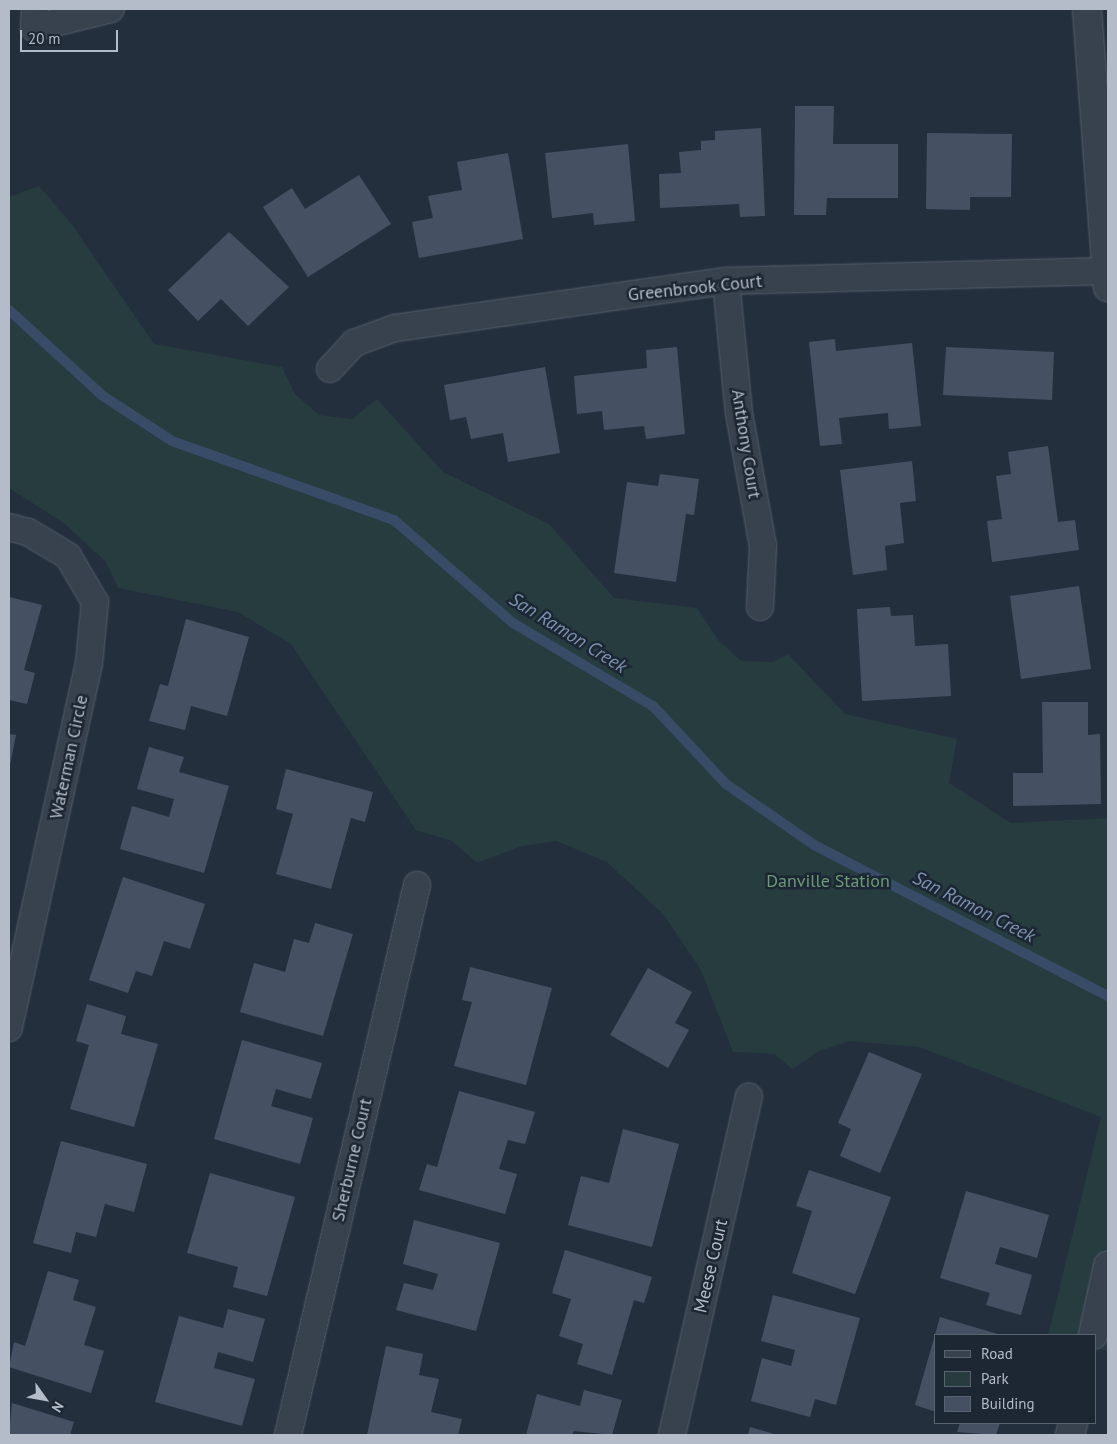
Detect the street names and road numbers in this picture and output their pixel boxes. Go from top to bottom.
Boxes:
street label: Greenbrook Court [627,270,763,306]
street label: Anthony Court [727,388,765,500]
street label: Waterman Circle [45,693,93,821]
street label: Sherburne Court [327,1096,377,1224]
street label: Meese Court [690,1217,732,1315]

